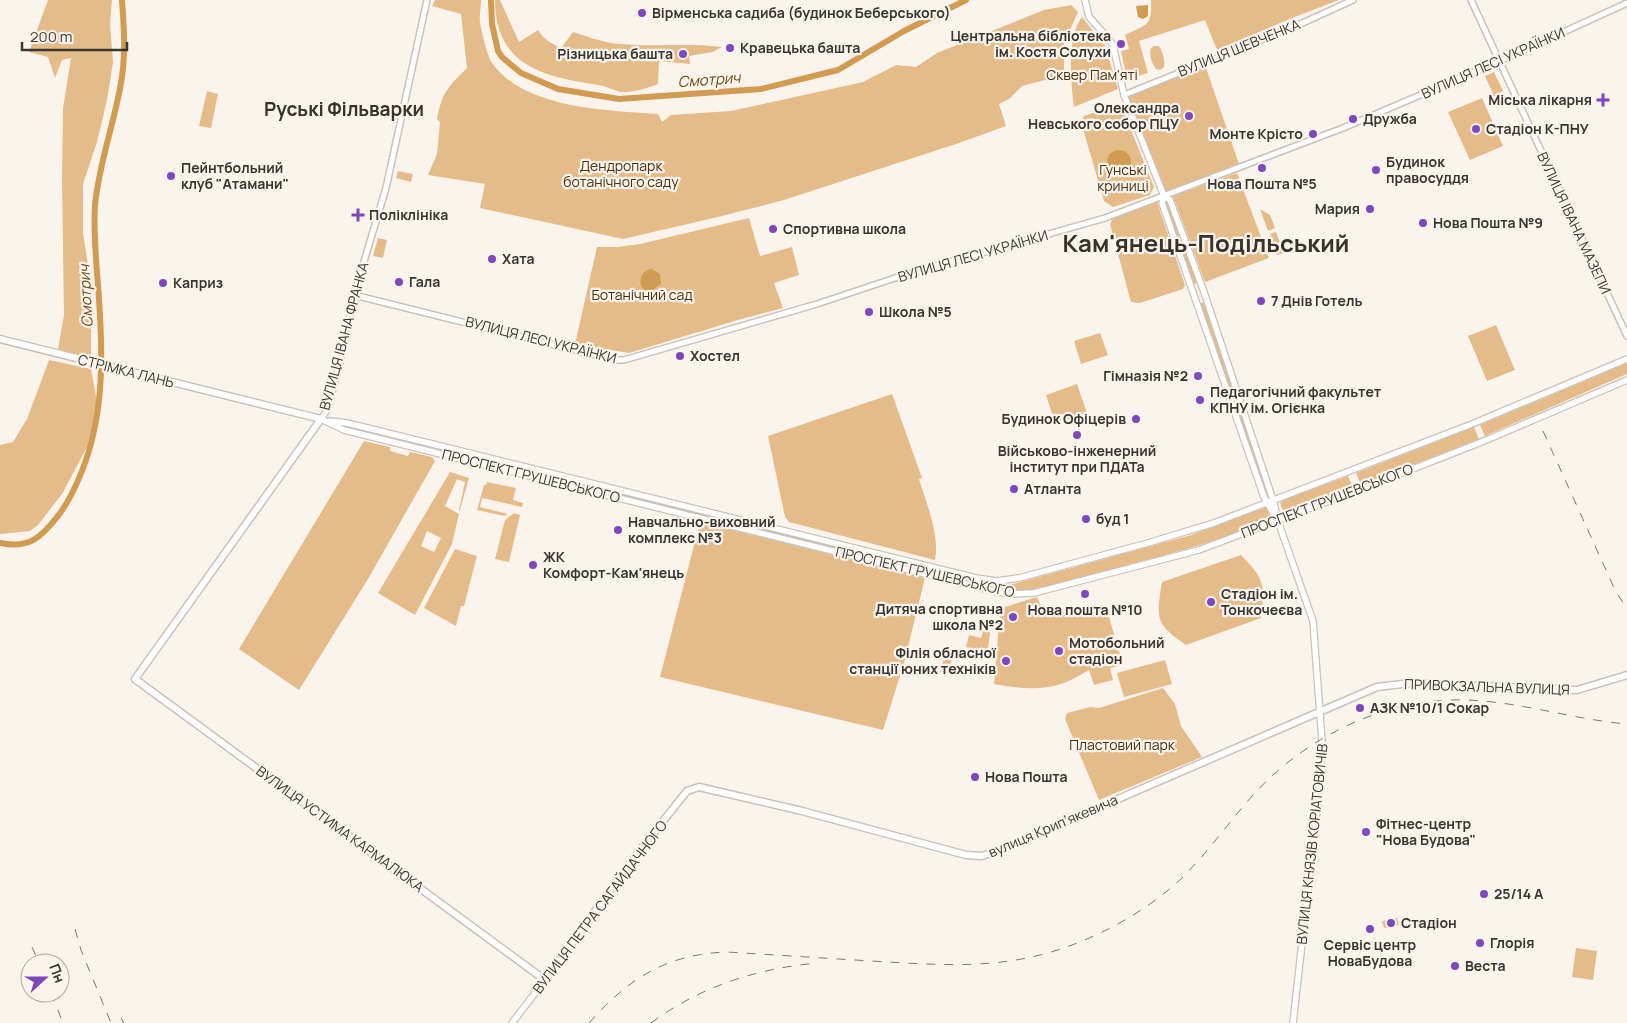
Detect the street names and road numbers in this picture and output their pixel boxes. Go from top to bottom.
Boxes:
street label: ВУЛИЦЯ ШЕВЧЕНКА [1175,14,1303,81]
street label: ВУЛИЦЯ ЛЕСІ УКРАЇНКИ [1418,22,1568,103]
street label: ВУЛИЦЯ ІВАНА МАЗЕПИ [1533,149,1616,297]
street label: ВУЛИЦЯ ЛЕСІ УКРАЇНКИ [896,225,1050,286]
street label: ВУЛИЦЯ ІВАНА ФРАНКА [315,260,372,412]
street label: ВУЛИЦЯ ЛЕСІ УКРАЇНКИ [464,312,619,368]
street label: СТРІМКА ЛАНЬ [76,349,177,392]
street label: ПРОСПЕКТ ГРУШЕВСЬКОГО [440,444,622,507]
street label: ПРОСПЕКТ ГРУШЕВСЬКОГО [1238,459,1416,542]
street label: ПРОСПЕКТ ГРУШЕВСЬКОГО [834,542,1016,601]
street label: ПРИВОКЗАЛЬНА ВУЛИЦЯ [1404,674,1570,699]
street label: ВУЛИЦЯ КНЯЗІВ КОРІАТОВИЧІВ [1292,742,1332,945]
street label: ВУЛИЦЯ УСТИМА КАРМАЛЮКА [253,761,428,896]
street label: вулиця Крипʼякевича [985,790,1120,861]
street label: ВУЛИЦЯ ПЕТРА САГАЙДАЧНОГО [528,816,671,997]

